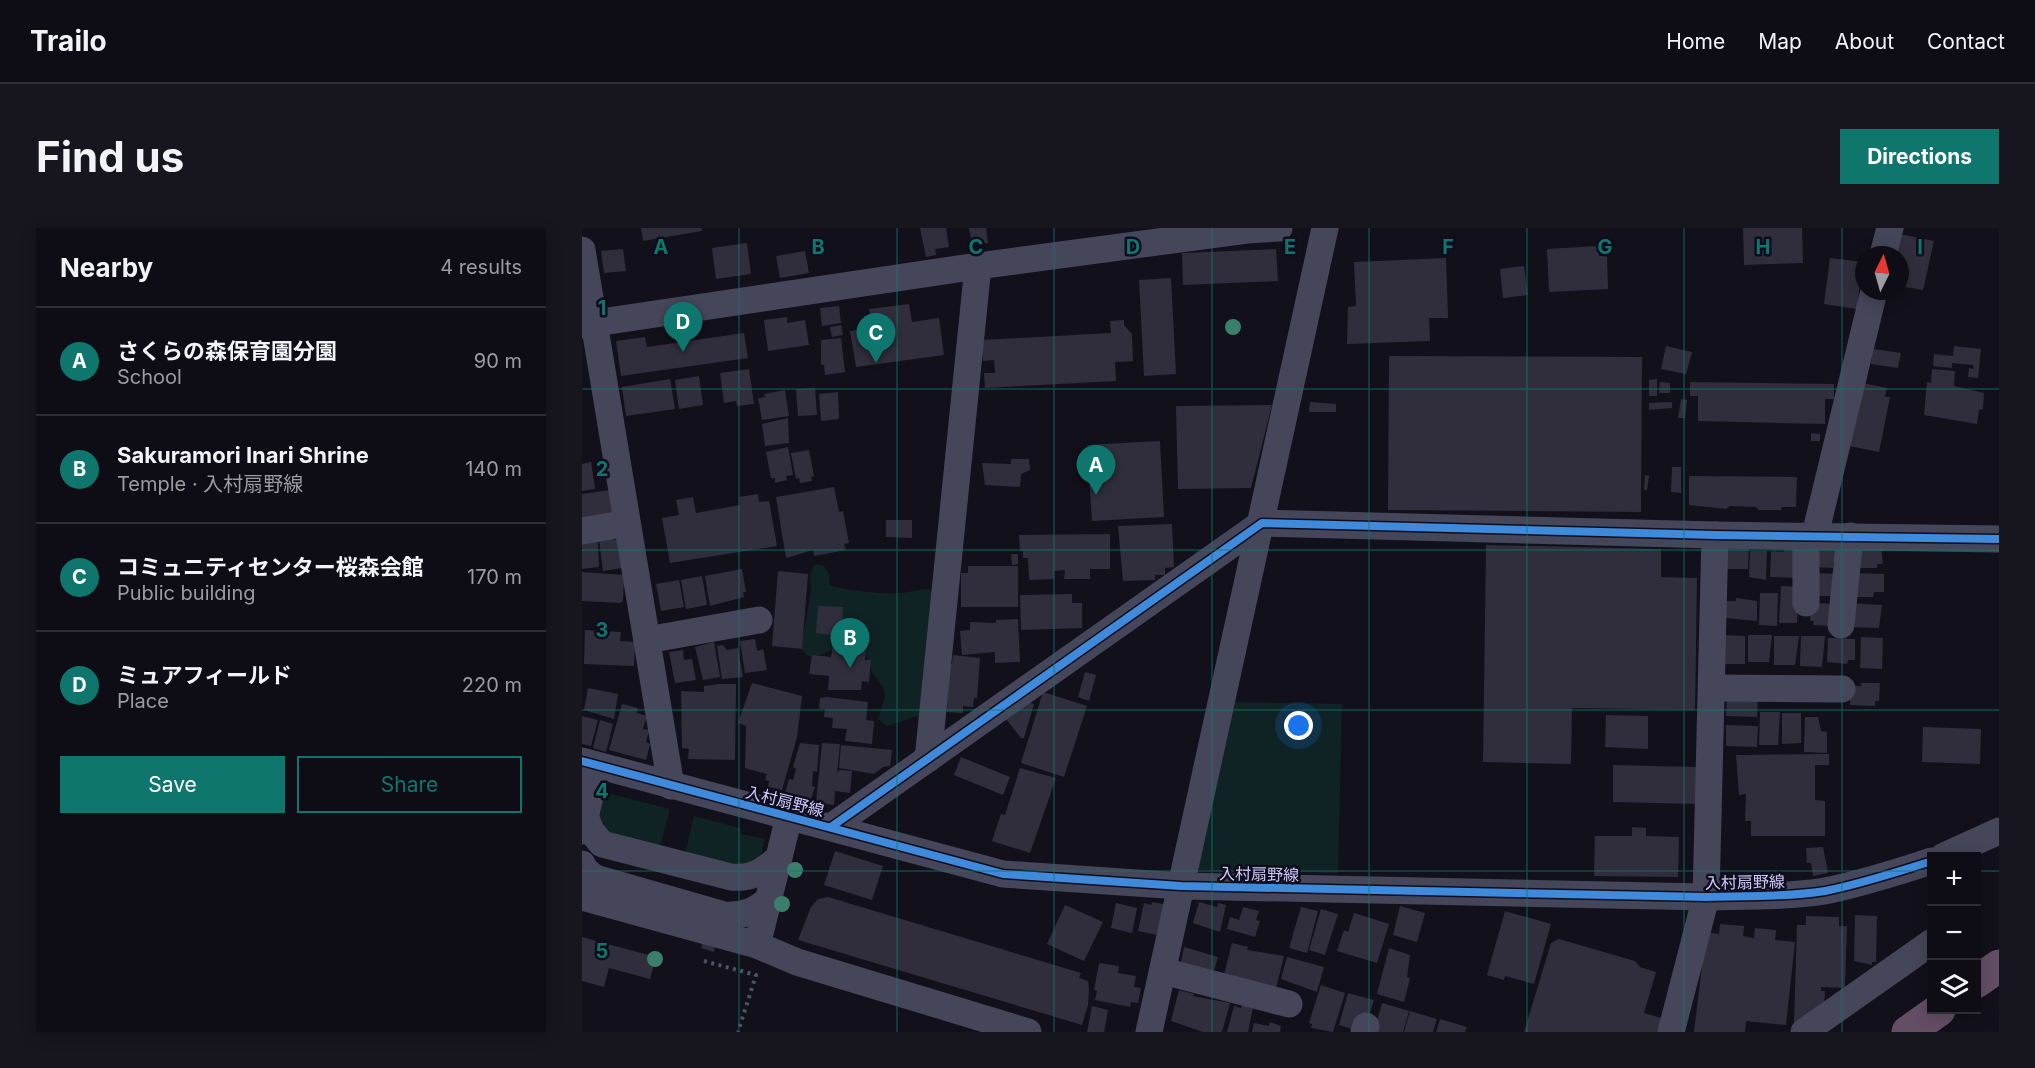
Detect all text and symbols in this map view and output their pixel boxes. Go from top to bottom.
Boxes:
text: Trailo [30,24,107,58]
text: Home [1666,29,1725,54]
text: Map [1758,29,1802,54]
text: About [1835,29,1894,54]
text: Contact [1927,29,2005,54]
button: Directions [1840,129,1999,184]
text: Find us [36,131,184,182]
text: A [654,235,669,259]
text: B [811,235,825,259]
text: C [969,235,983,259]
text: D [1126,235,1140,259]
text: E [1284,235,1296,259]
text: F [1442,235,1454,259]
text: G [1597,235,1613,259]
text: H [1756,235,1770,259]
text: I [1917,235,1923,259]
north arrow [1855,246,1909,300]
text: Nearby [60,252,153,283]
text: 4 results [440,255,522,279]
text: 1 [598,296,606,320]
pin: D [664,302,702,352]
pin: C [856,314,896,363]
text: さくらの森保育園分園 [117,338,337,364]
text: A [72,349,87,373]
text: 90 m [474,349,522,373]
text: School [117,365,182,389]
text: Sakuramori Inari Shrine [117,442,369,468]
pin: A [1076,446,1116,495]
text: B [73,457,86,481]
text: 140 m [465,457,522,481]
text: 2 [596,457,608,481]
text: Temple · 入村扇野線 [117,472,303,496]
text: コミュニティセンター桜森会館 [117,554,424,580]
text: C [72,565,87,589]
text: 170 m [467,565,522,589]
text: Public building [117,581,256,605]
text: 3 [596,618,608,642]
pin: B [830,618,870,668]
text: ミュアフィールド [117,662,292,688]
text: D [72,673,87,697]
text: 220 m [462,673,522,697]
text: Place [117,689,169,713]
your location [1284,711,1313,740]
button: Save [60,756,285,813]
button: Share [297,756,522,813]
text: 4 [595,779,609,803]
street label: 入村扇野線 [744,782,826,820]
map controls [1927,852,1981,1014]
button: + [1927,852,1981,906]
street label: 入村扇野線 [1219,863,1299,885]
street label: 入村扇野線 [1705,871,1785,893]
button: − [1927,906,1981,960]
text: 5 [596,939,608,963]
button: layers [1927,960,1981,1014]

